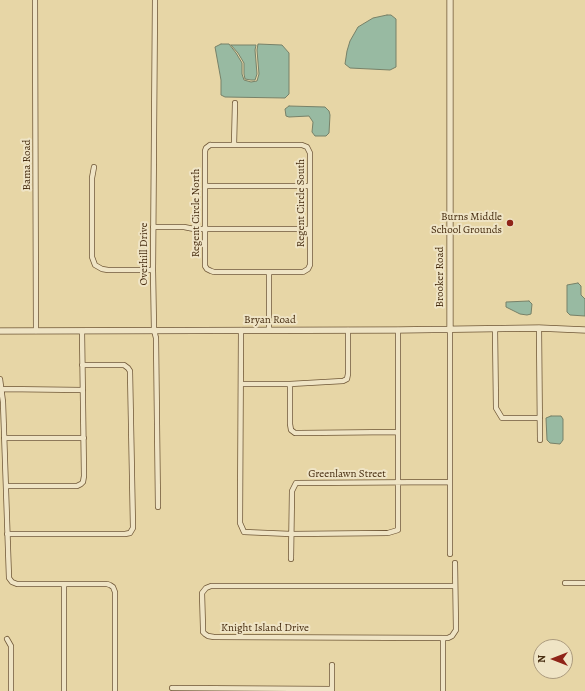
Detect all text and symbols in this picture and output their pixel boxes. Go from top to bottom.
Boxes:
street label: Bama Road [20,139,34,191]
street label: Regent Circle South [294,159,308,247]
street label: Regent Circle North [189,169,203,257]
place label: Burns Middle School Grounds [431,210,502,236]
marker: Burns Middle School Grounds [505,218,515,228]
street label: Overhill Drive [137,223,151,285]
street label: Brooker Road [433,247,447,307]
street label: Bryan Road [244,313,296,327]
street label: Greenlawn Street [308,467,386,481]
street label: Knight Island Drive [221,621,309,635]
north arrow [533,639,573,679]
text: N [534,655,549,663]

